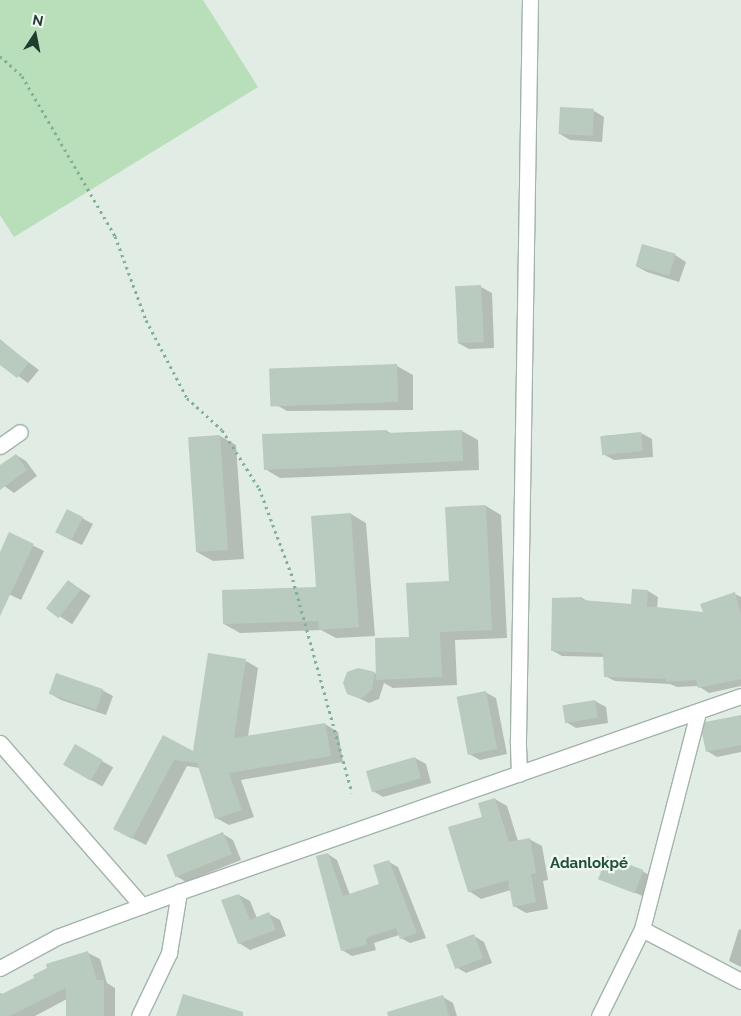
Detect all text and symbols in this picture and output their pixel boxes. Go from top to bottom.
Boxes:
north arrow [10,10,60,60]
text: N [31,11,45,29]
district label: Adanlokpé [550,855,628,873]

